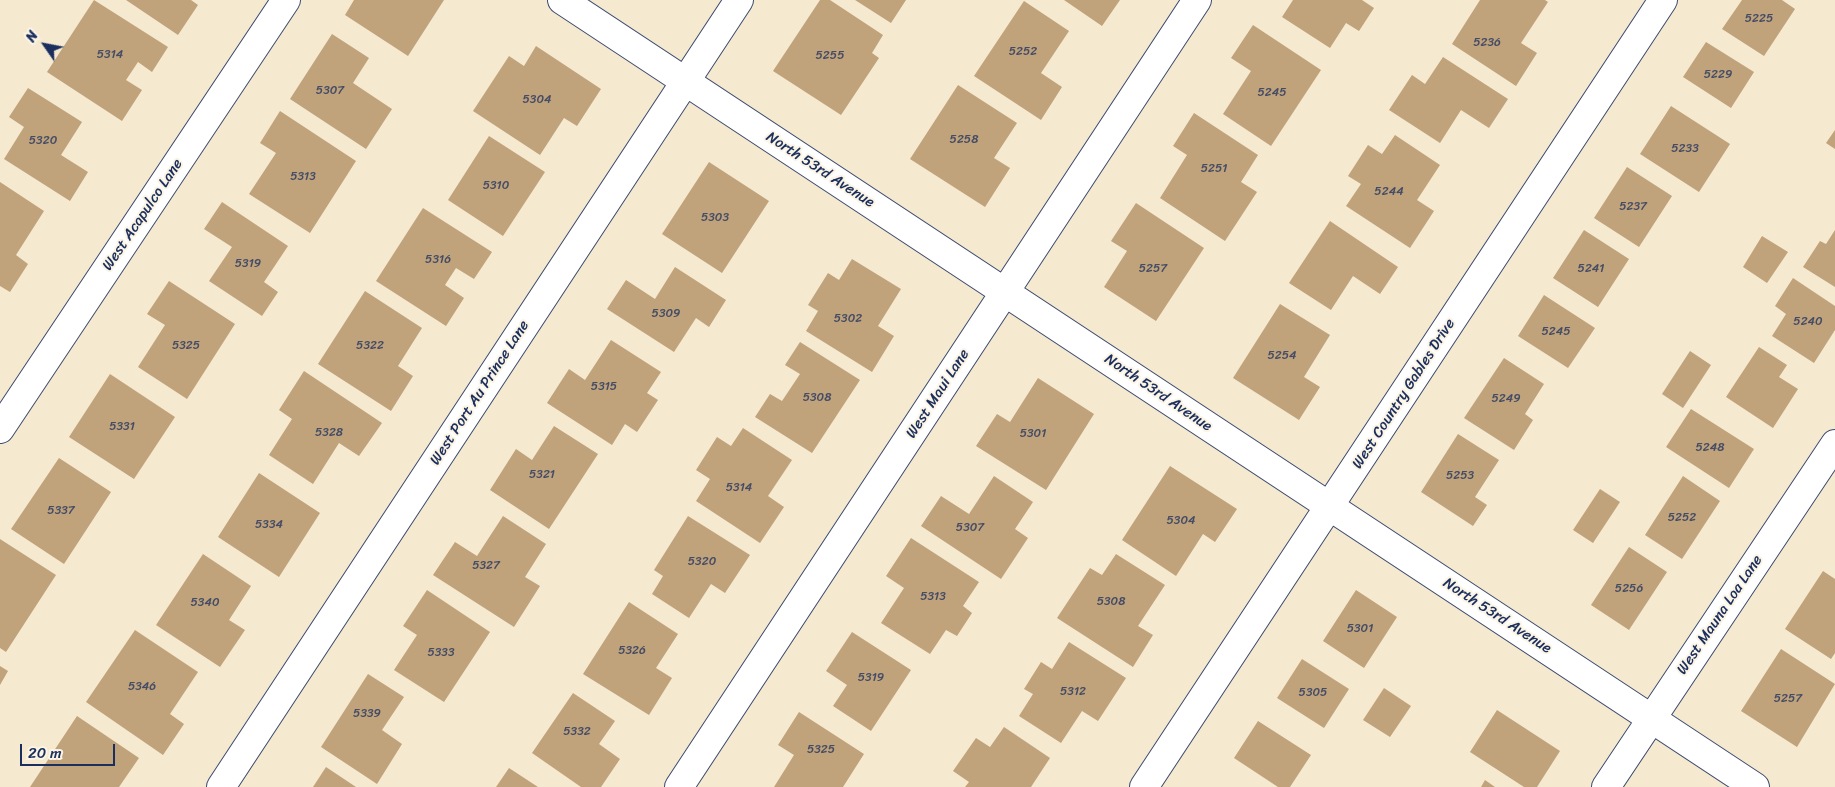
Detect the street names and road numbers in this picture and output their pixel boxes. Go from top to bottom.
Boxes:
street label: North 53rd Avenue [762,128,878,212]
street label: West Acapulco Lane [99,156,187,274]
street label: West Country Gables Drive [1349,316,1459,472]
street label: West Port Au Prince Lane [427,317,533,469]
street label: West Maui Lane [902,346,974,442]
street label: North 53rd Avenue [1101,350,1215,436]
street label: West Mauna Loa Lane [1673,552,1767,678]
street label: North 53rd Avenue [1439,574,1555,658]

